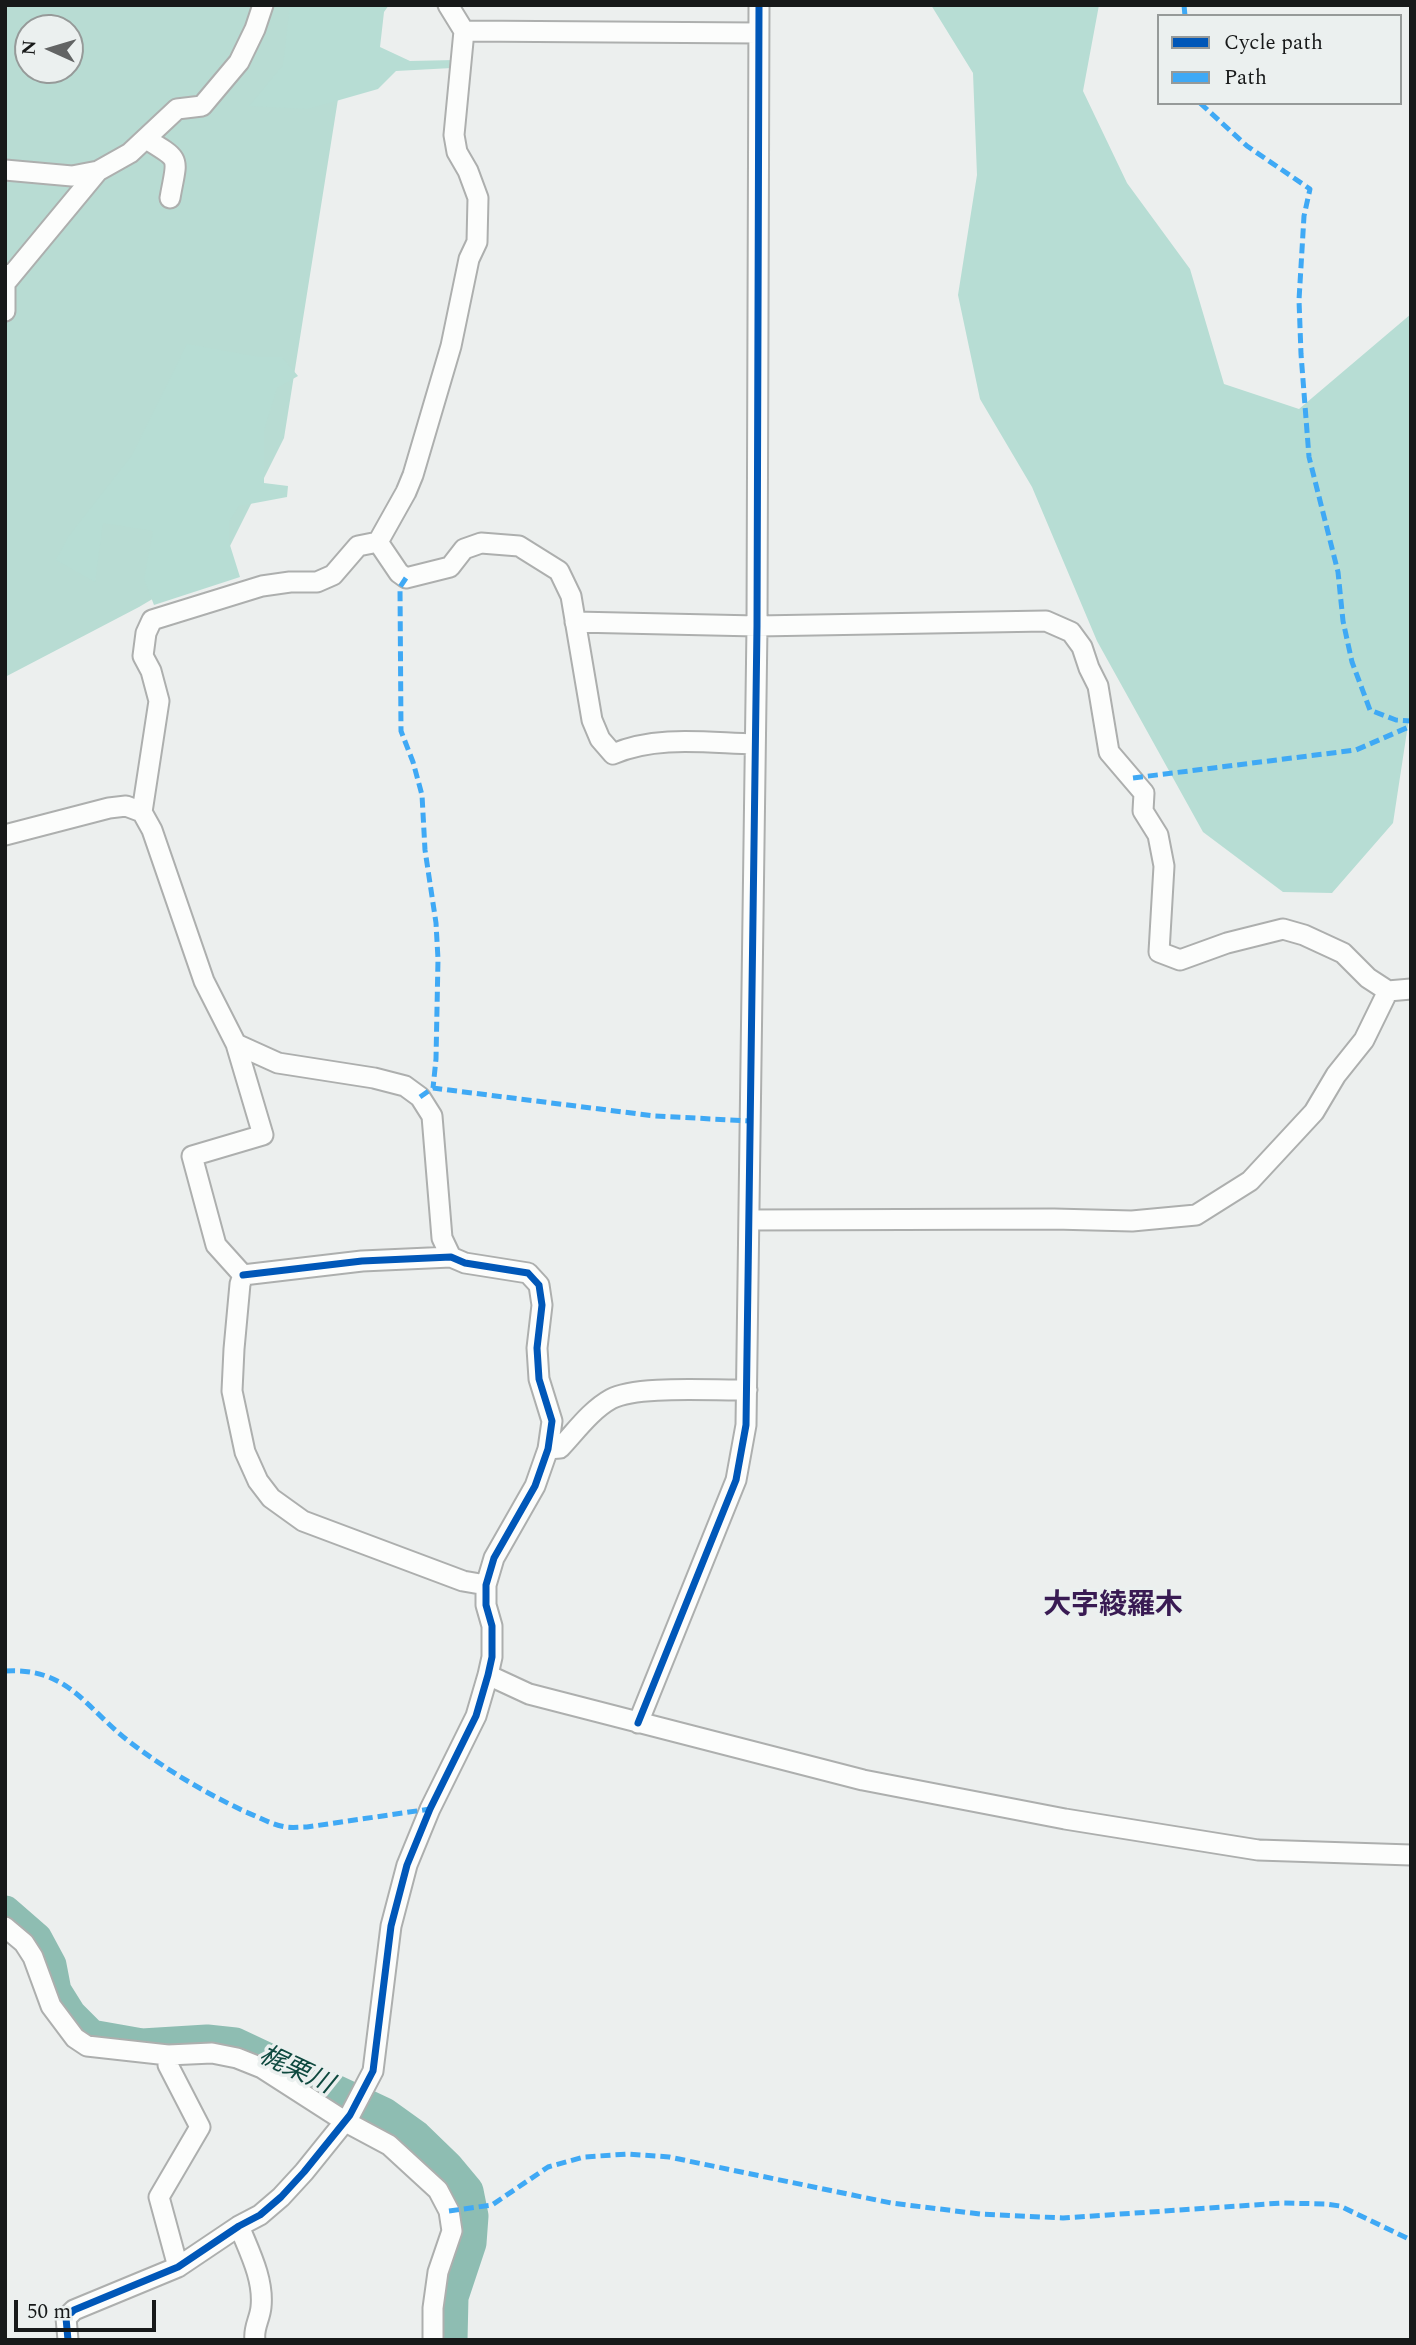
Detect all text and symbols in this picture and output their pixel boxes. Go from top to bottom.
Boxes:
north arrow [14,14,84,84]
legend [1157,14,1402,105]
text: Cycle path [1224,27,1323,59]
text: N [15,39,45,56]
text: Path [1224,62,1267,94]
district label: 大字綾羅木 [1043,1591,1183,1625]
water label: 梶栗川 [253,2041,337,2103]
scale bar [18,2286,159,2330]
text: 50 m [27,2296,71,2328]

